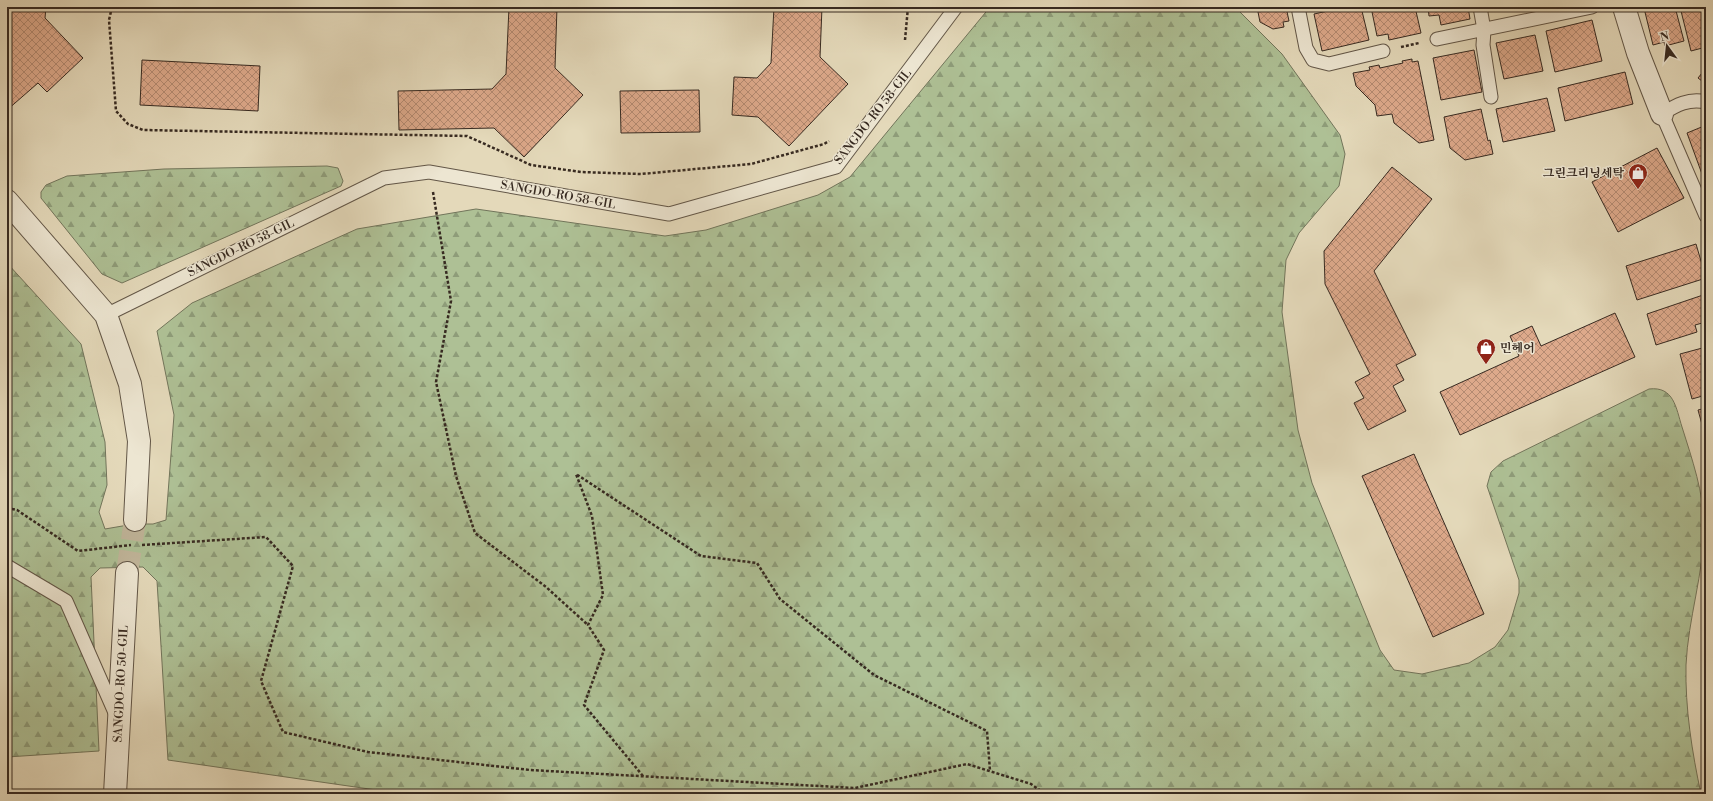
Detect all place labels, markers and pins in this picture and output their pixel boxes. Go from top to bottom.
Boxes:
shop icon: 그린크리닝세탁 [1627,162,1649,190]
place label: 그린크리닝세탁 [1543,166,1624,181]
shop icon: 민헤어 [1475,337,1497,365]
place label: 민헤어 [1500,341,1535,356]

